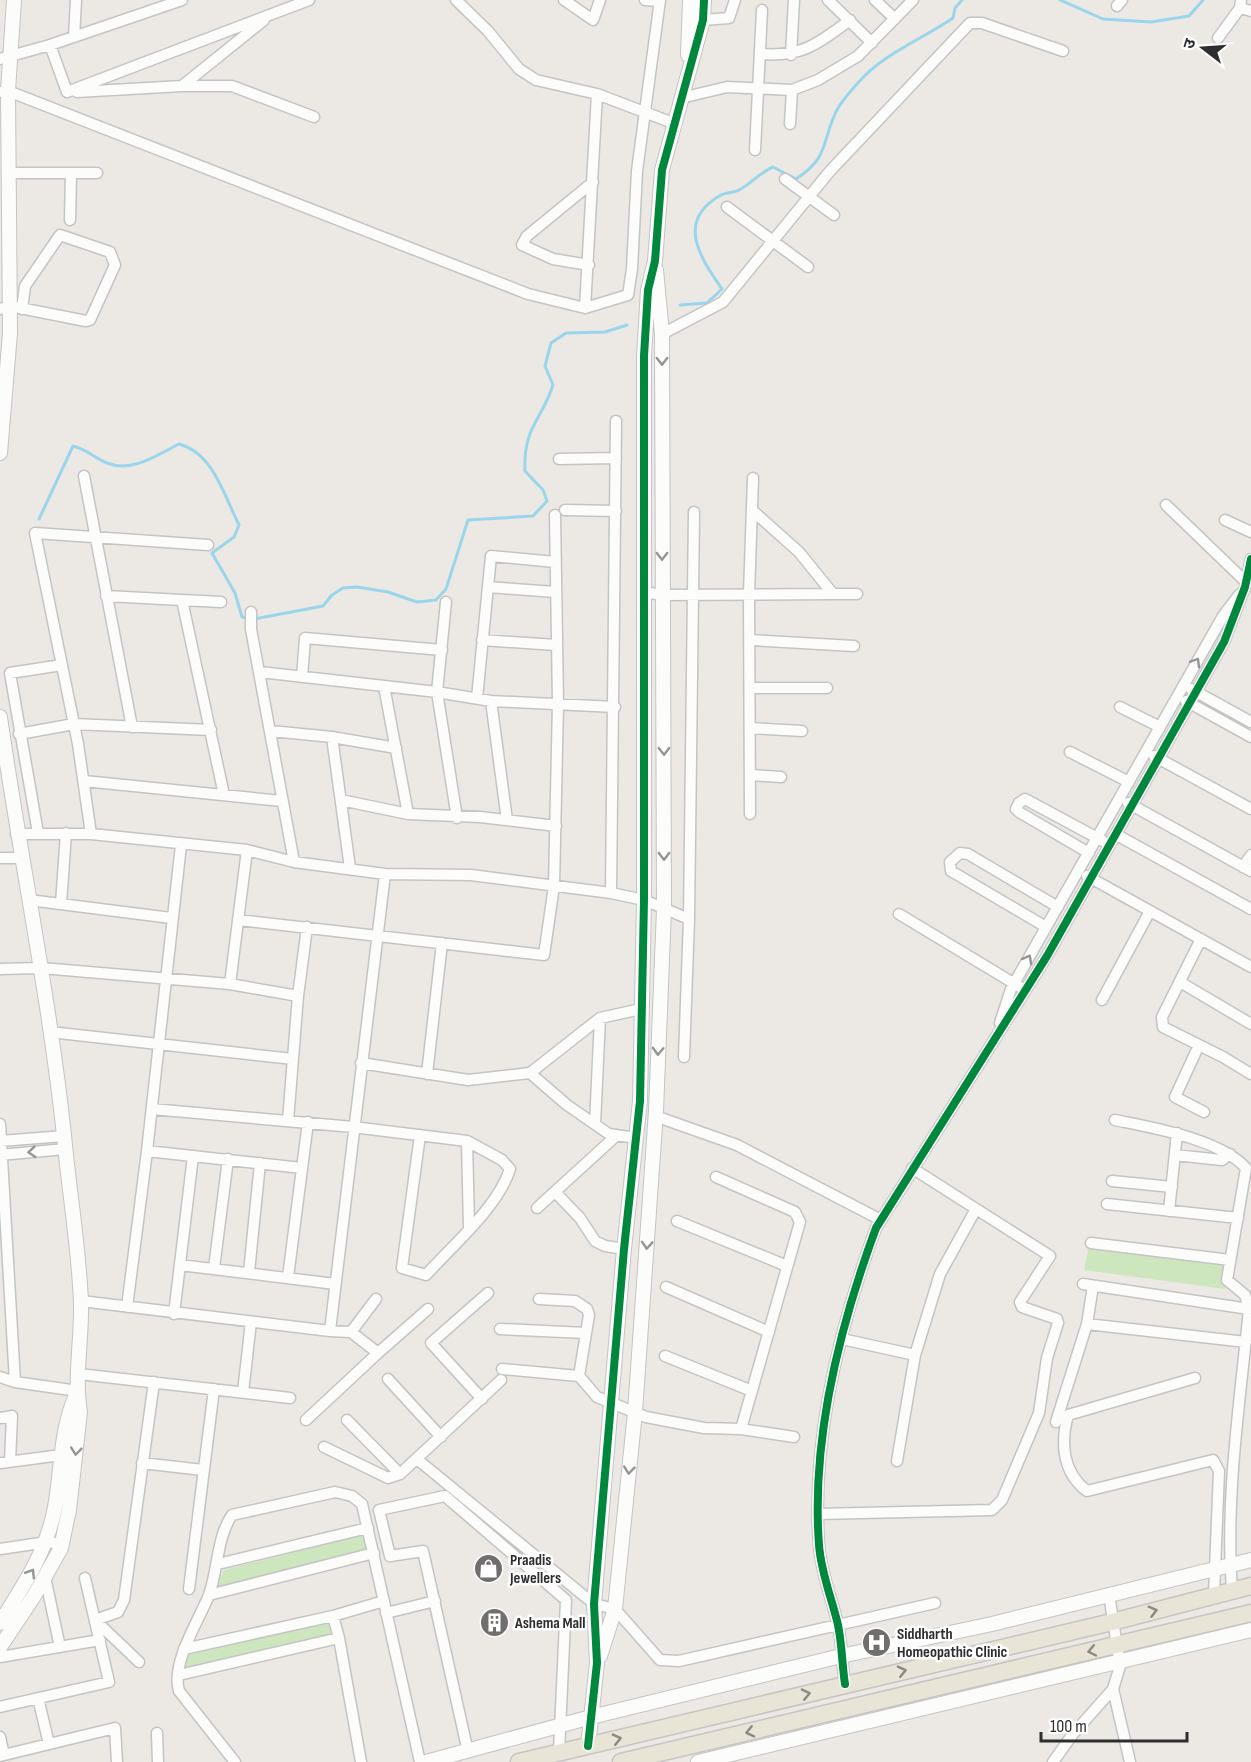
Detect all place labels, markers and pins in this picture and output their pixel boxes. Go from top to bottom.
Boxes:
place label: Praadis Jewellers [509,1551,561,1588]
shop icon: Praadis Jewellers [473,1553,505,1585]
building icon: Ashema Mall [478,1607,510,1639]
place label: Ashema Mall [514,1614,586,1633]
place label: Siddharth Homeopathic Clinic [897,1625,1008,1662]
hospital icon: Siddharth Homeopathic Clinic [860,1627,892,1659]

